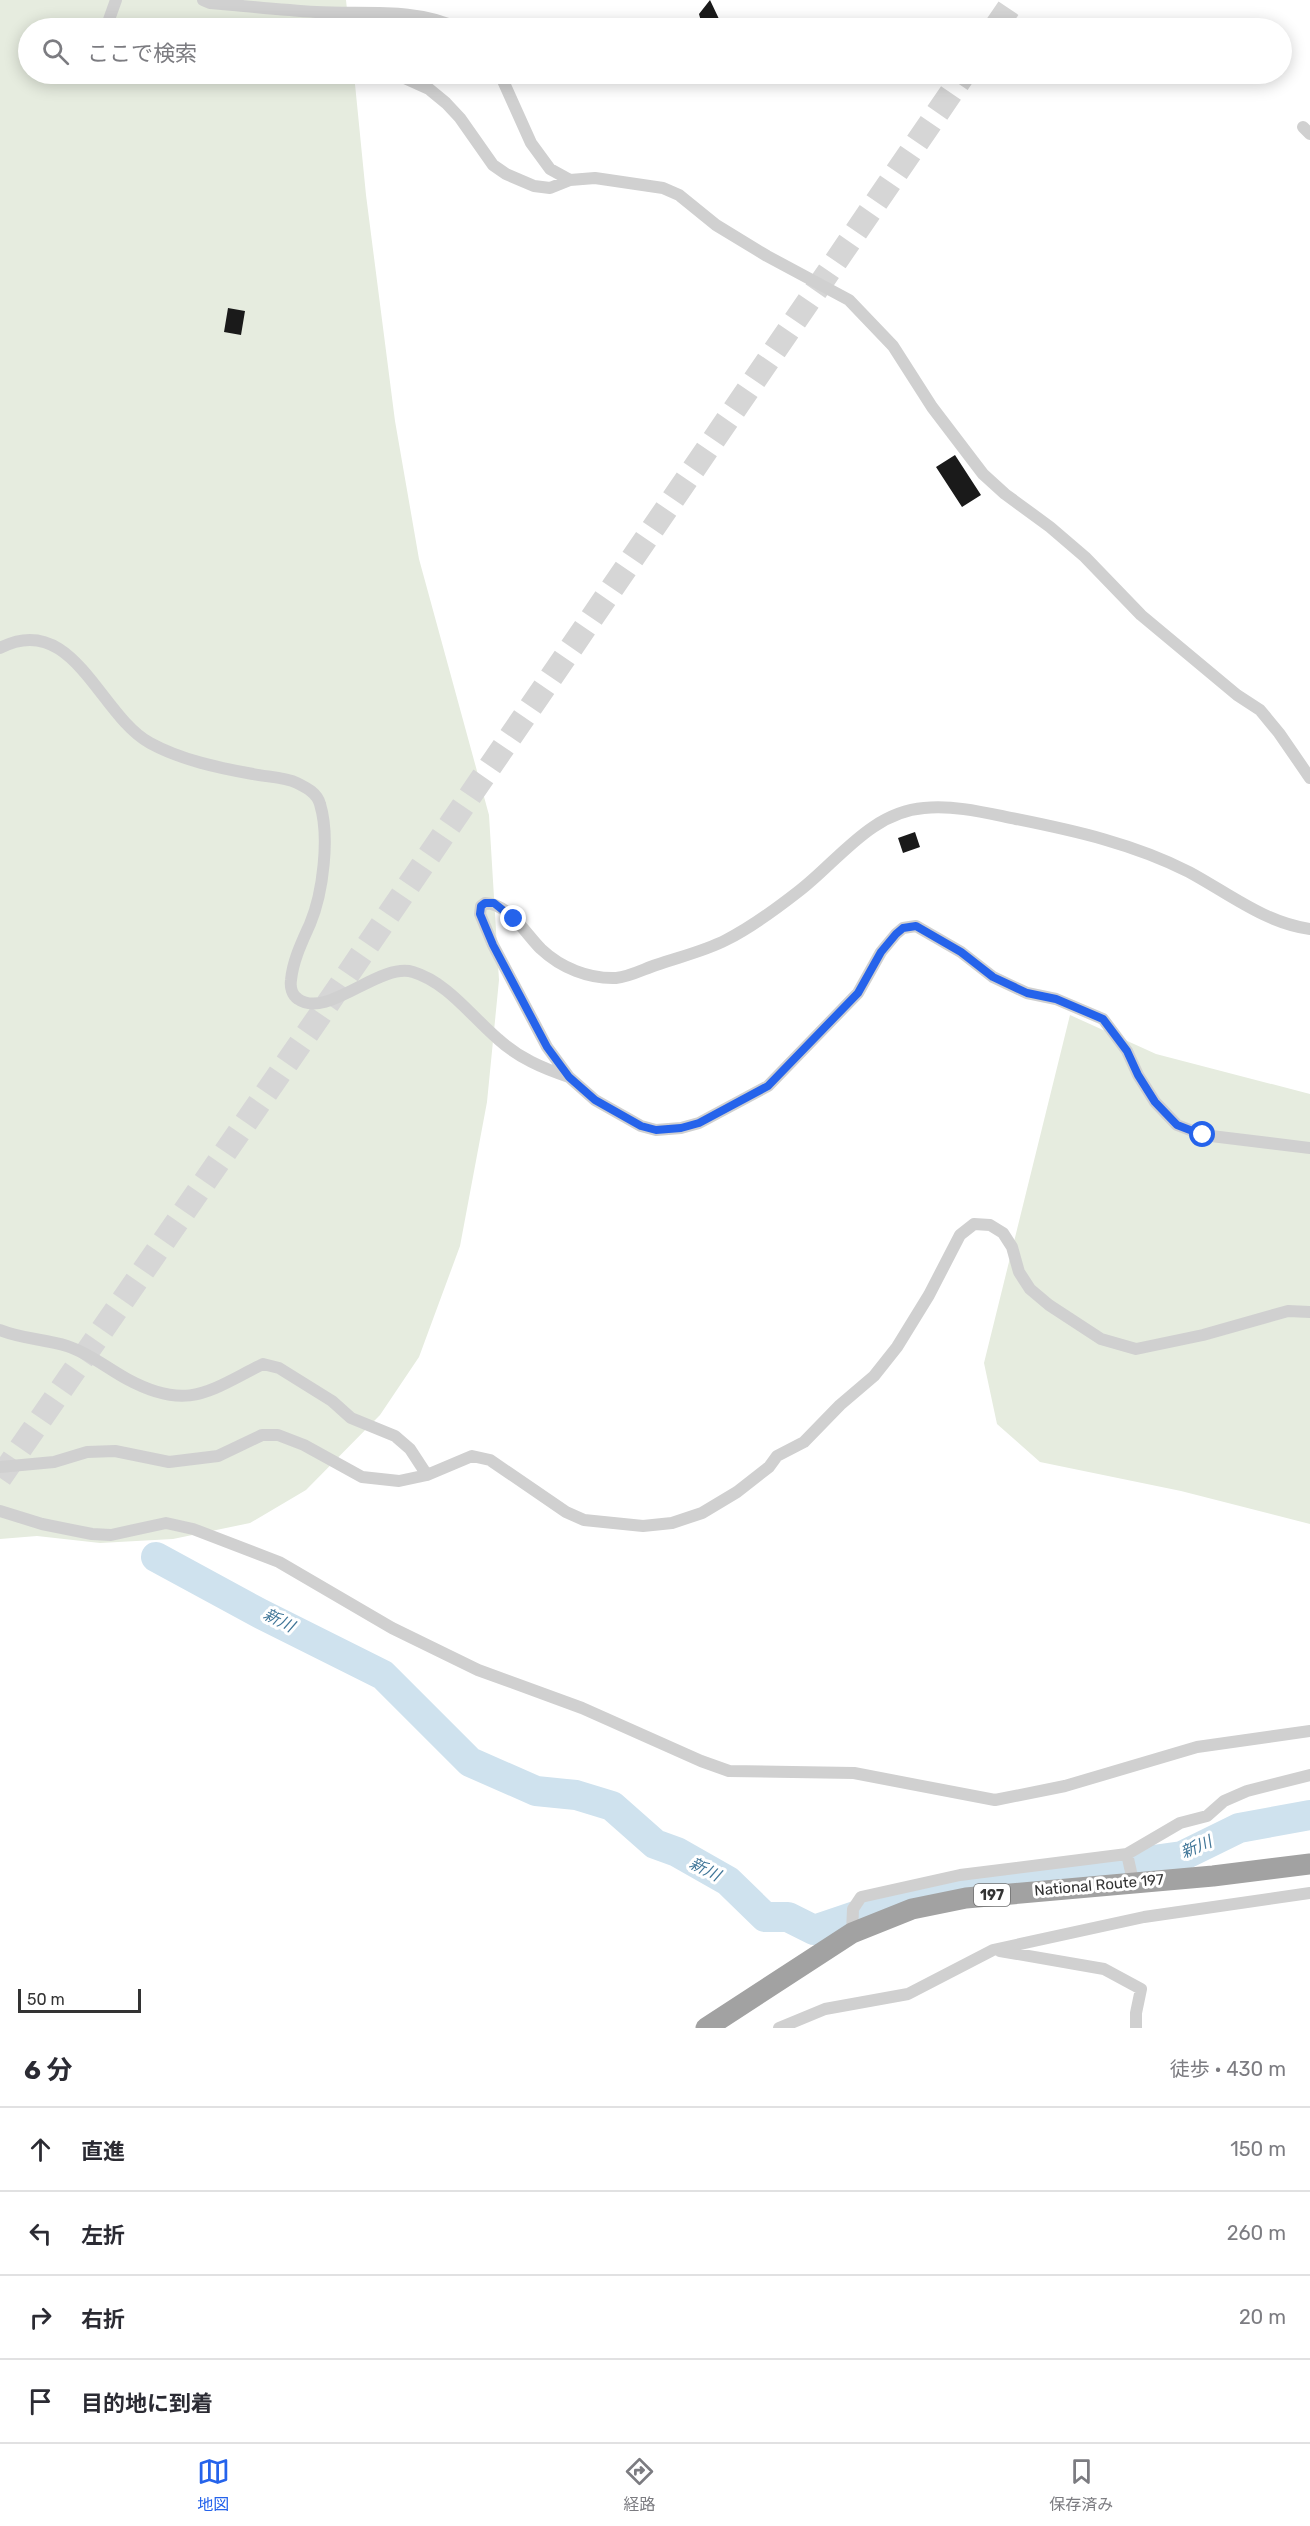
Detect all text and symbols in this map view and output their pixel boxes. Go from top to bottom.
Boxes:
search box [18,18,1292,84]
icon: search [39,35,72,68]
text: ここで検索 [87,40,197,67]
route end [500,905,526,931]
route start [1189,1121,1215,1147]
water label: 新川 [260,1604,299,1637]
water label: 新川 [1178,1831,1216,1862]
water label: 新川 [686,1853,725,1886]
street label: National Route 197 [1034,1870,1165,1900]
road number: 197 [974,1884,1010,1906]
scale bar [18,1986,141,2014]
text: 50 m [27,1990,65,2009]
text: 6 分 [24,2055,72,2086]
text: 徒歩 · 430 m [1170,2057,1286,2081]
icon: ahead [24,2133,57,2166]
text: 150 m [1230,2137,1286,2161]
text: 直進 [81,2138,125,2165]
icon: left [24,2217,57,2250]
text: 260 m [1227,2221,1286,2245]
text: 左折 [81,2222,125,2249]
icon: right [24,2301,57,2334]
text: 20 m [1239,2305,1286,2329]
text: 右折 [81,2306,125,2333]
icon: arrive [24,2385,57,2418]
text: 目的地に到着 [81,2390,213,2417]
tab: 地図 [197,2455,230,2515]
tab: 経路 [623,2455,656,2515]
tab: 保存済み [1049,2455,1113,2515]

